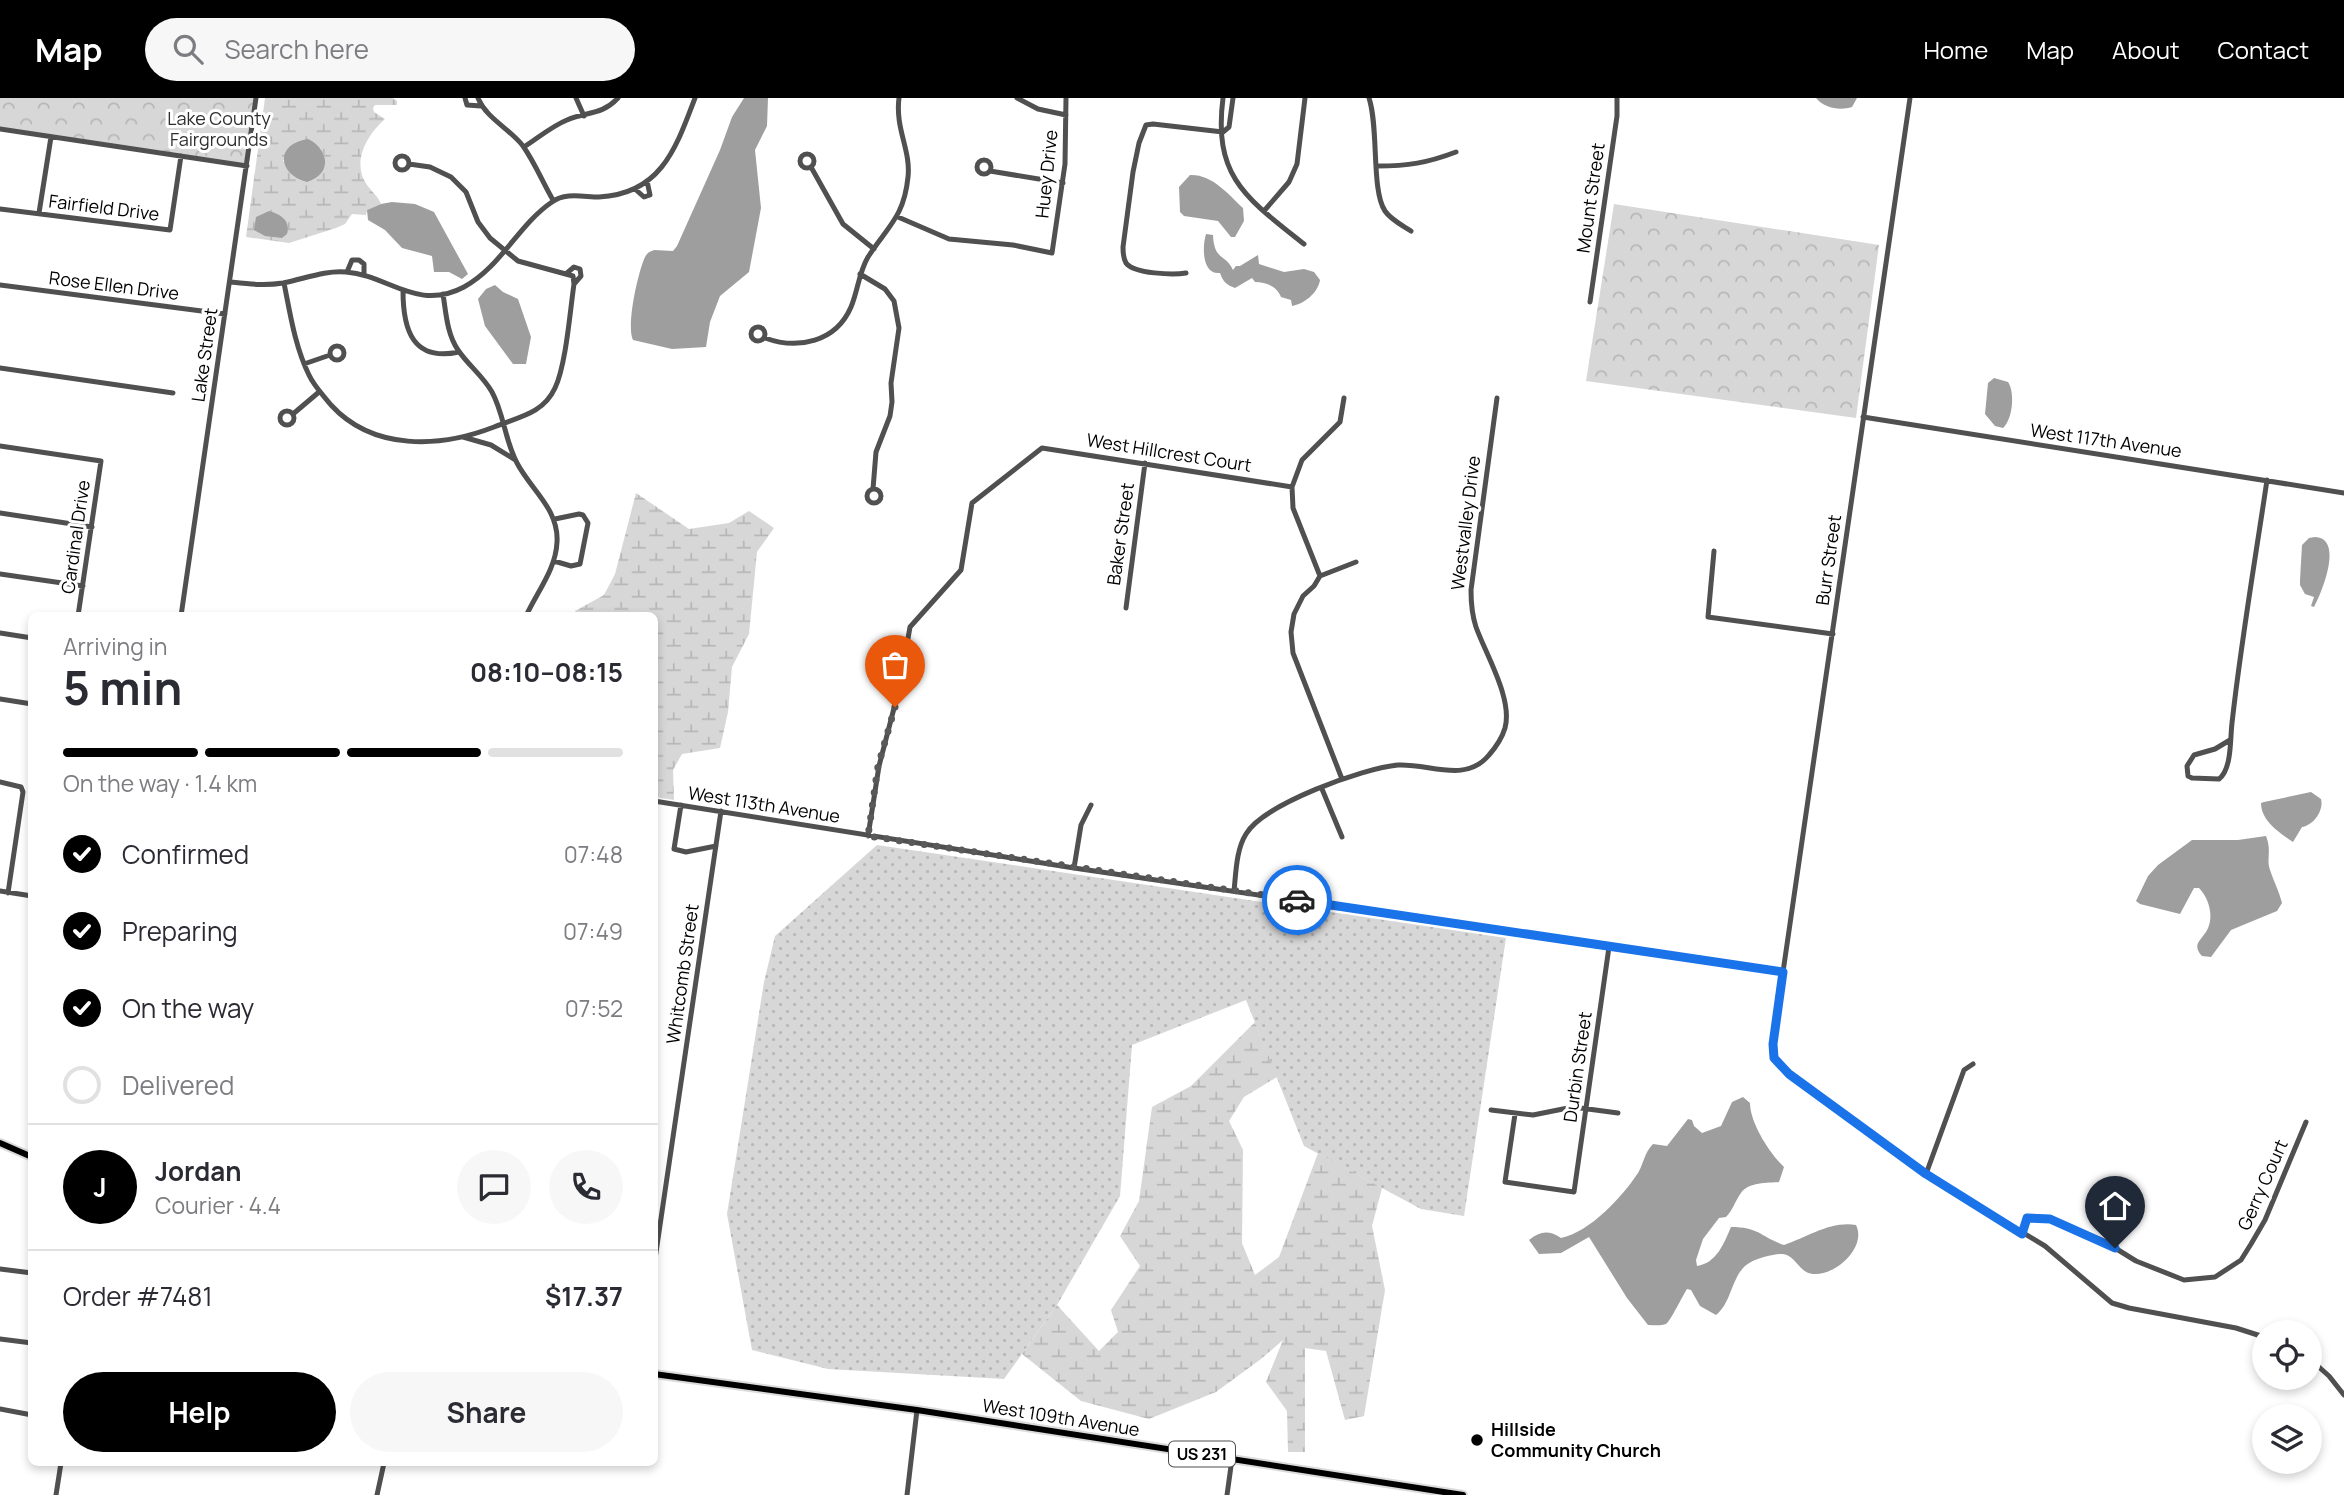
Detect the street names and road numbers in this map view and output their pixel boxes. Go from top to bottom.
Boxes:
street label: Huey Drive [1029,129,1063,219]
street label: Mount Street [1570,141,1610,254]
street label: Fairfield Drive [47,188,161,226]
street label: Rose Ellen Drive [48,265,180,305]
street label: Lake Street [186,306,222,404]
street label: West 117th Avenue [2029,417,2183,463]
street label: West Hillcrest Court [1085,427,1253,477]
street label: Westvalley Drive [1445,454,1485,592]
street label: Cardinal Drive [55,478,95,595]
street label: Baker Street [1101,481,1139,587]
street label: Burr Street [1810,513,1846,607]
street label: West 113th Avenue [686,780,842,828]
street label: Whitcomb Street [660,902,704,1045]
street label: Durbin Street [1557,1010,1597,1124]
street label: Gerry Court [2231,1135,2293,1234]
street label: West 109th Avenue [981,1393,1141,1441]
road number: US 231 [1169,1442,1235,1466]

